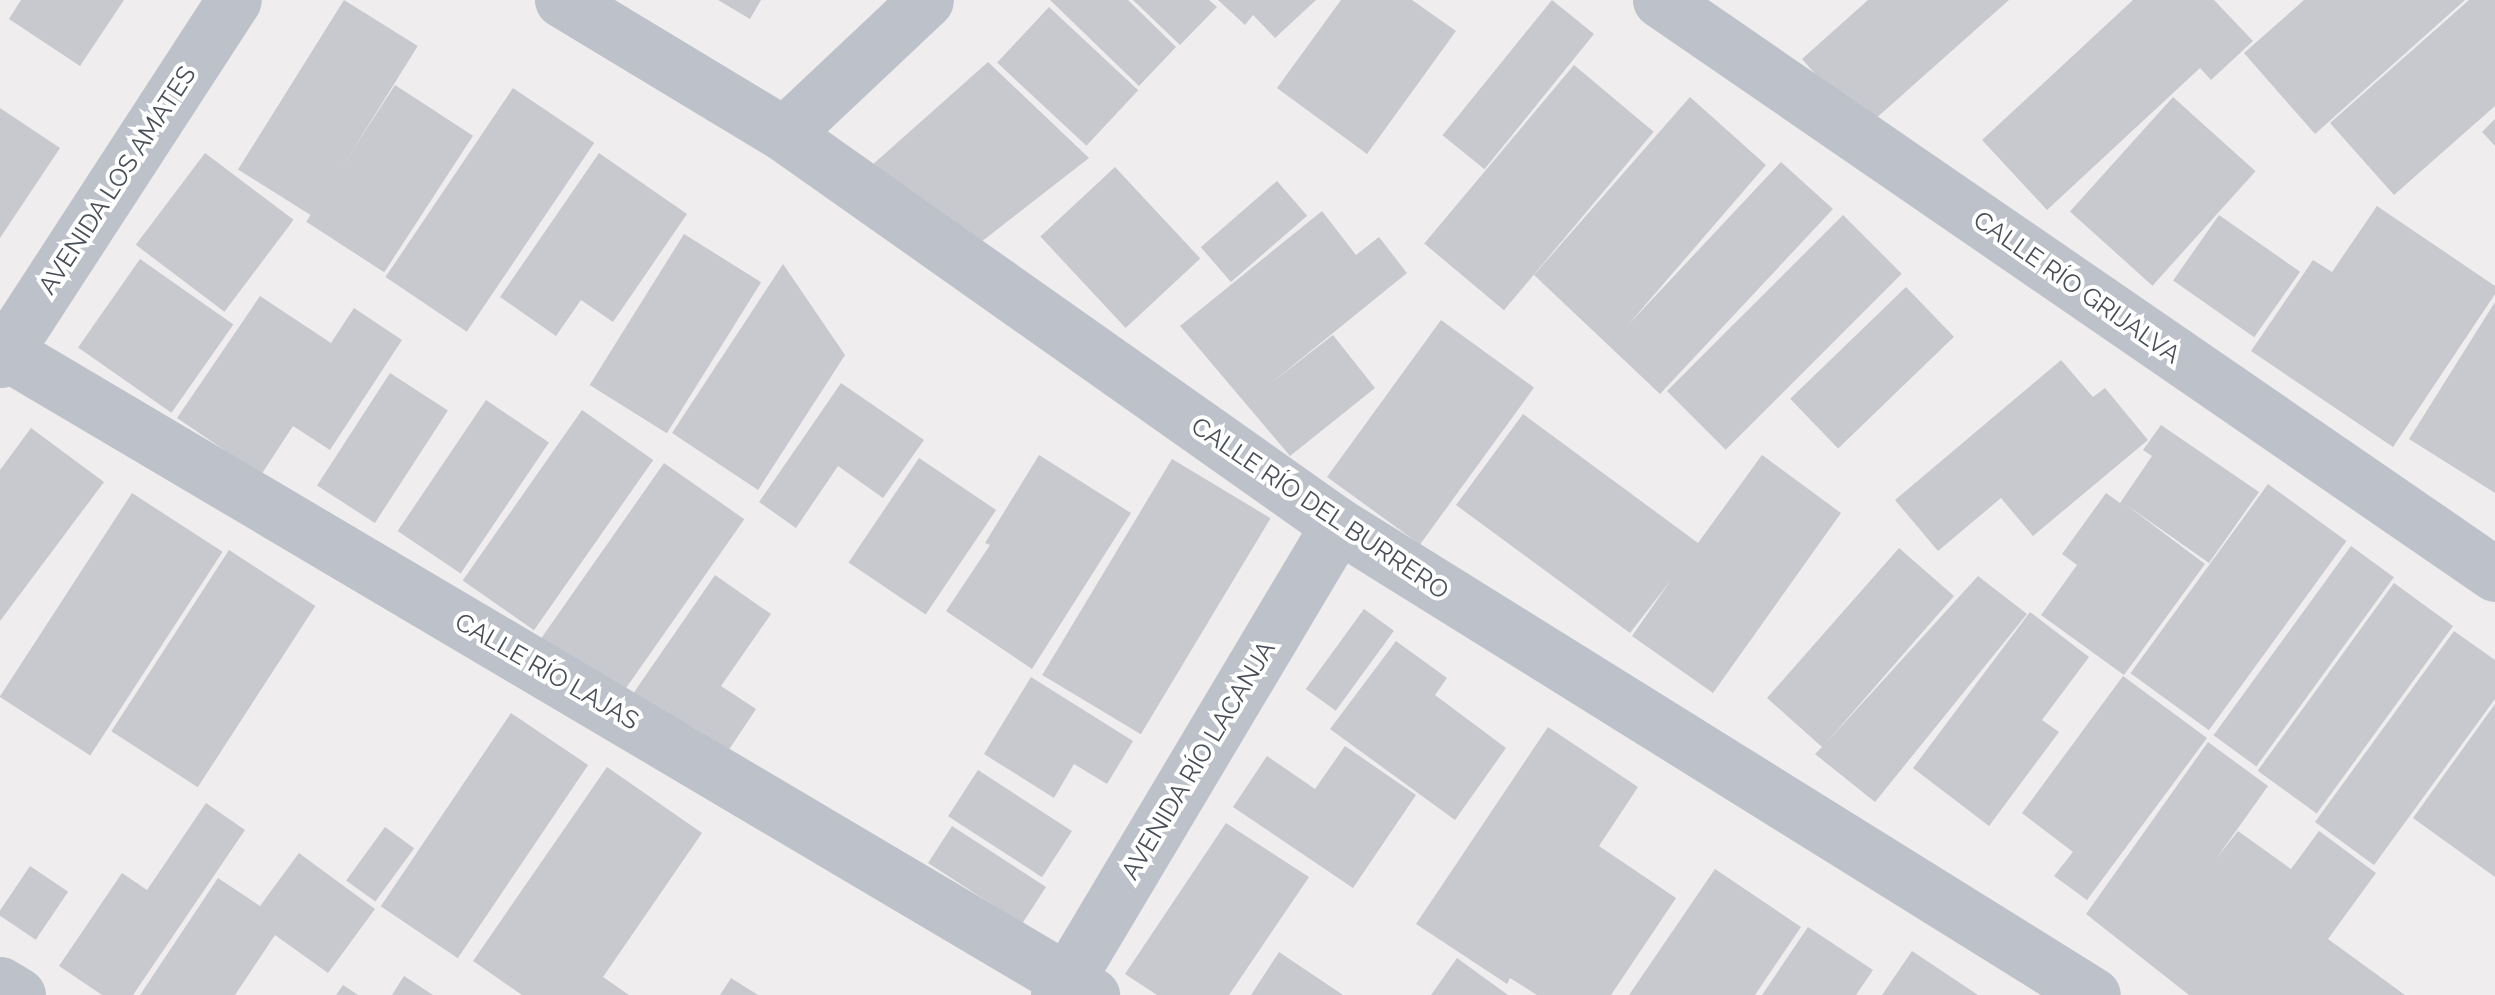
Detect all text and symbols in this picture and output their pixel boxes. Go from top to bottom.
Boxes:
street label: AVENIDA LOS AMATES [32,60,202,300]
street label: CALLE RÍO GRIJALVA [1968,204,2186,370]
street label: CALLE RÍO DEL BURRERO [1185,410,1455,606]
street label: CALLE RÍO LAJAS [450,606,644,736]
street label: AVENIDA RÍO LACANJA [1115,635,1281,885]

